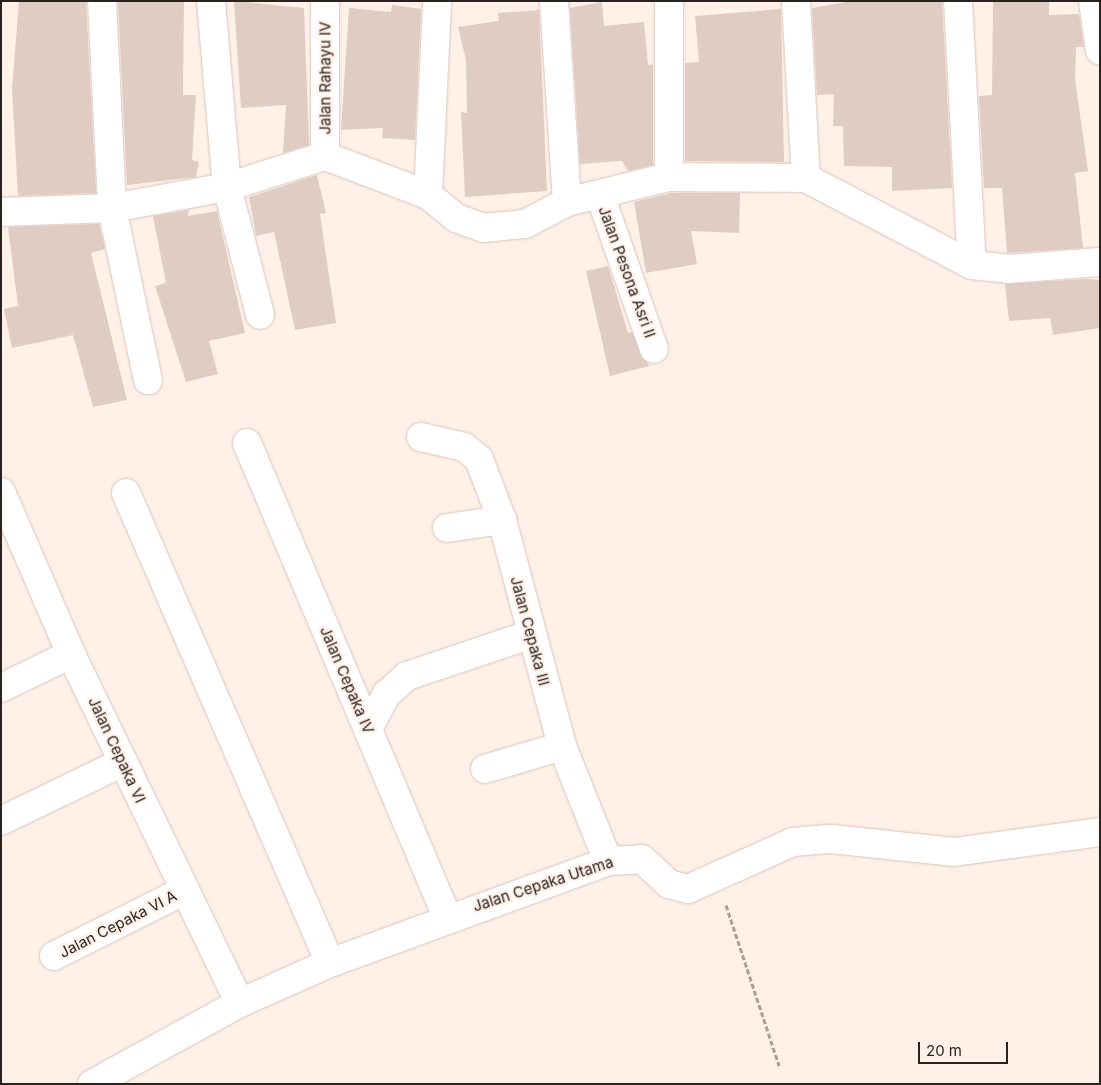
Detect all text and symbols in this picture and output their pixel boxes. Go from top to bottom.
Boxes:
street label: Jalan Rahayu IV [316,21,334,135]
street label: Jalan Pesona Asri II [595,204,659,340]
street label: Jalan Cepaka III [507,574,553,688]
street label: Jalan Cepaka IV [316,624,378,736]
street label: Jalan Cepaka VI [85,694,149,806]
street label: Jalan Cepaka Utama [471,853,615,915]
street label: Jalan Cepaka VI A [56,887,180,961]
scale bar [921,1032,1011,1064]
text: 20 m [926,1041,962,1060]

